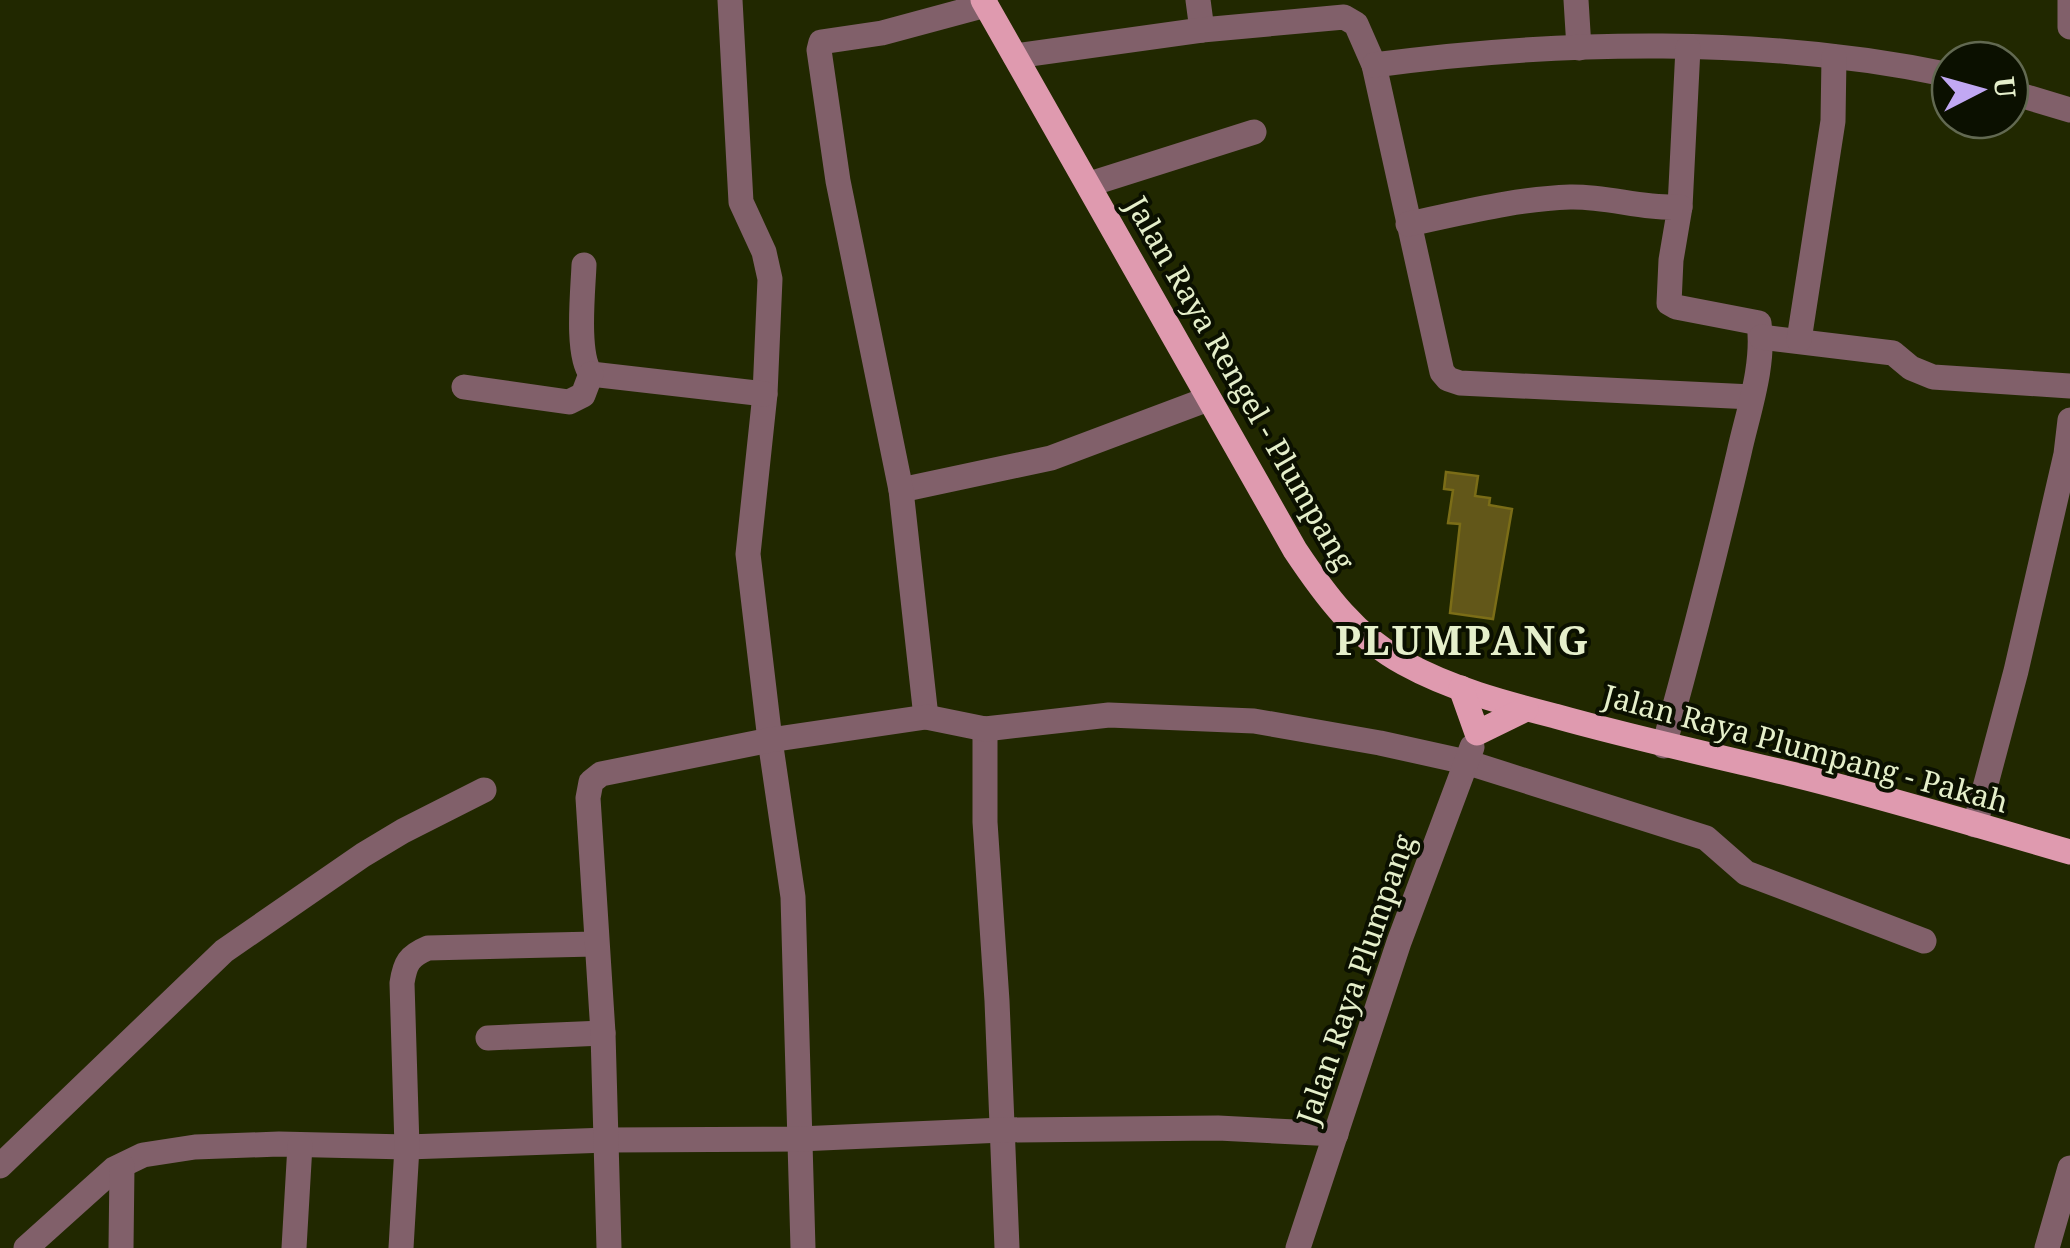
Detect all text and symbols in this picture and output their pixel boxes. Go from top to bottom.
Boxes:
north arrow [1930,40,2030,140]
text: U [1986,75,2026,100]
street label: Jalan Raya Rengel - Plumpang [1116,188,1365,578]
district label: PLUMPANG [1335,612,1591,667]
street label: Jalan Raya Plumpang - Pakah [1598,674,2013,822]
street label: Jalan Raya Plumpang [1286,829,1424,1130]

